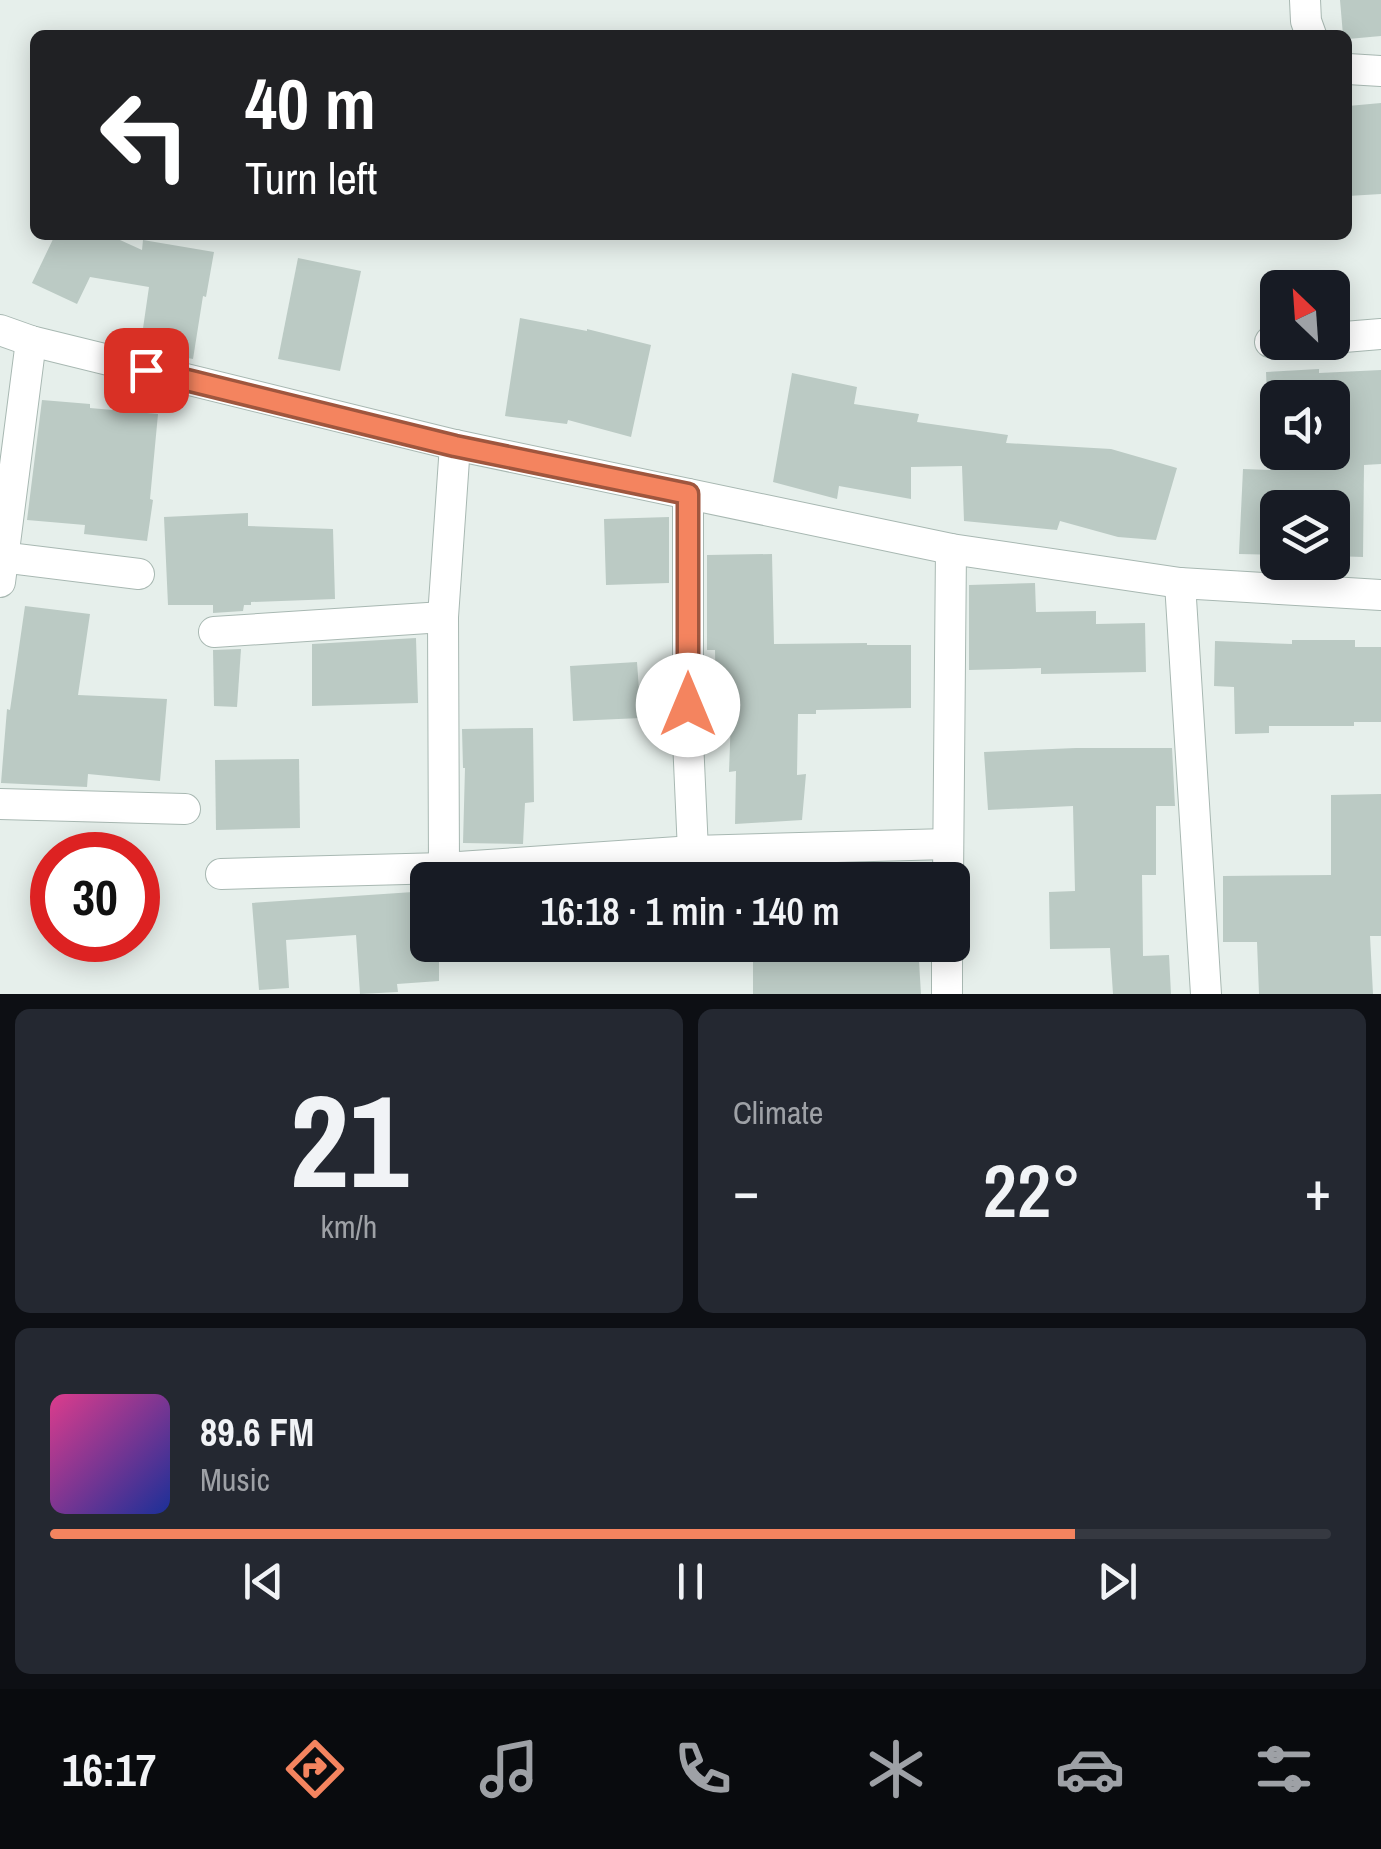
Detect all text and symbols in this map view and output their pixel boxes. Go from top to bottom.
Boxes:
text: 40 m [245,57,376,151]
icon: left [80,70,210,200]
text: Turn left [245,147,377,208]
north arrow [1260,270,1350,360]
map controls [1260,270,1350,580]
pin [104,328,189,413]
icon: arrive [119,343,174,398]
button: sound [1260,380,1350,470]
button: layers [1260,490,1350,580]
position arrow [636,653,740,757]
speed limit sign: 30 [30,832,160,962]
text: 16:18 · 1 min · 140 m [540,886,840,937]
text: 21 [290,1052,408,1228]
text: Climate [733,1091,823,1134]
text: 22° [983,1139,1081,1240]
text: − [733,1153,759,1227]
text: + [1305,1153,1331,1227]
text: km/h [321,1205,377,1248]
text: 89.6 FM [200,1407,314,1458]
text: Music [200,1458,270,1501]
icon: previous [236,1554,291,1609]
icon: pause [663,1554,718,1609]
icon: next [1090,1554,1145,1609]
icon: directions [280,1734,350,1804]
icon: music [474,1734,544,1804]
icon: phone [668,1734,738,1804]
icon: climate [861,1734,931,1804]
icon: car [1055,1734,1125,1804]
icon: filters [1249,1734,1319,1804]
text: 16:17 [62,1739,156,1800]

